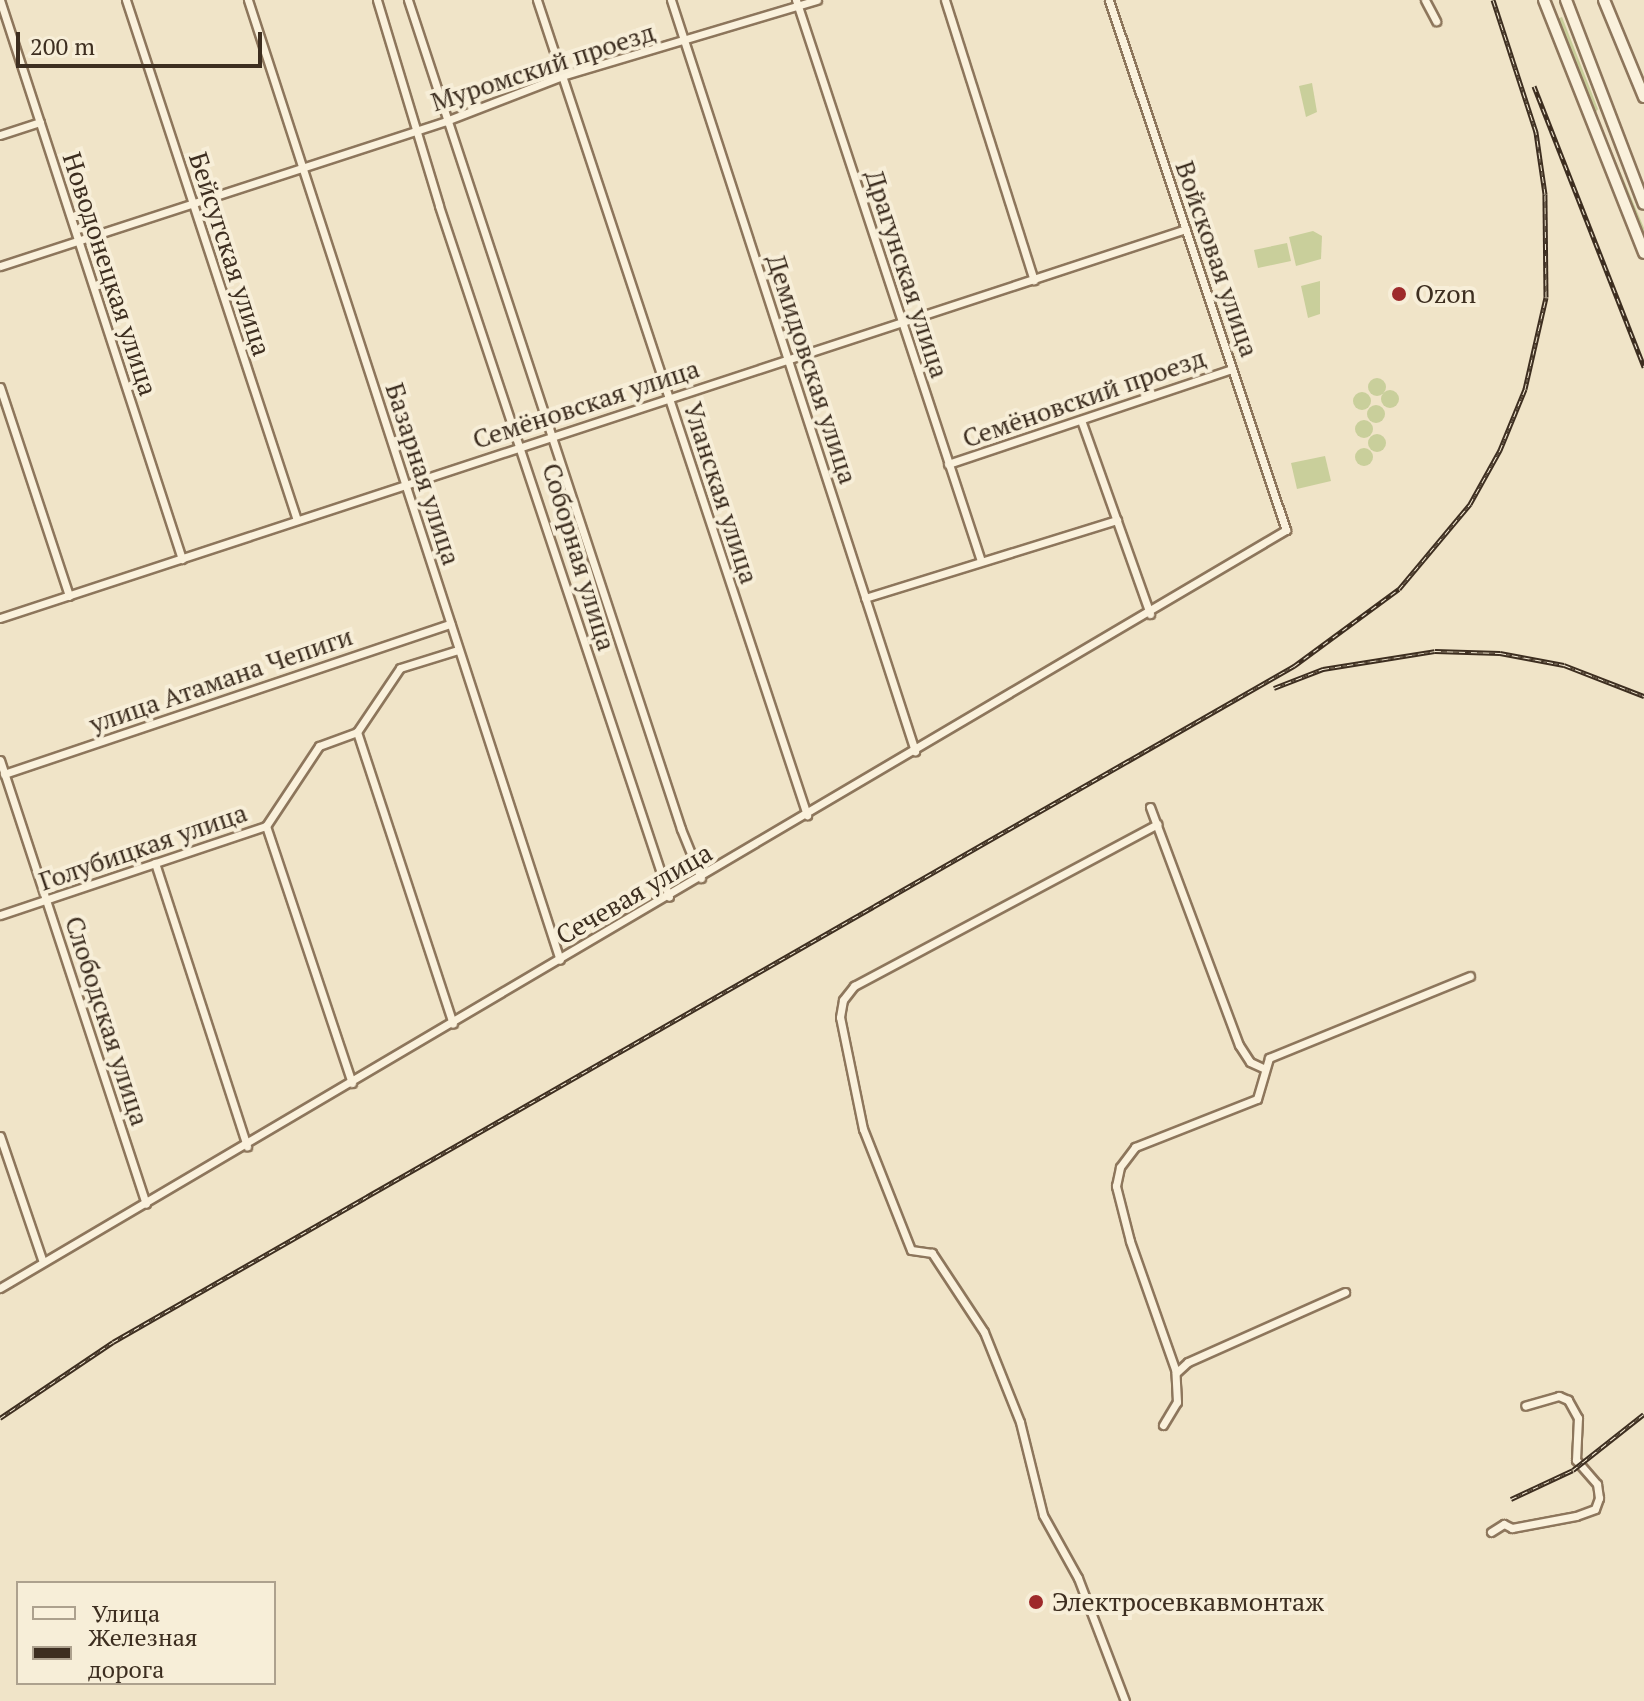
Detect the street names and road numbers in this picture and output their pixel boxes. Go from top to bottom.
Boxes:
street label: Муромский проезд [427,16,659,118]
street label: Новодонецкая улица [56,148,164,400]
street label: Бейсугская улица [182,148,278,360]
street label: Войсковая улица [1169,157,1265,361]
street label: Драгунская улица [859,166,955,382]
street label: Демидовская улица [760,250,864,488]
street label: Семёновский проезд [958,342,1210,454]
street label: Семёновская улица [469,353,703,455]
street label: Базарная улица [379,379,467,569]
street label: Уланская улица [677,398,765,588]
street label: Соборная улица [536,459,622,655]
street label: улица Атамана Чепиги [85,620,357,740]
street label: Голубицкая улица [35,797,251,897]
street label: Сечевая улица [550,837,718,951]
street label: Слободская улица [58,912,156,1130]

